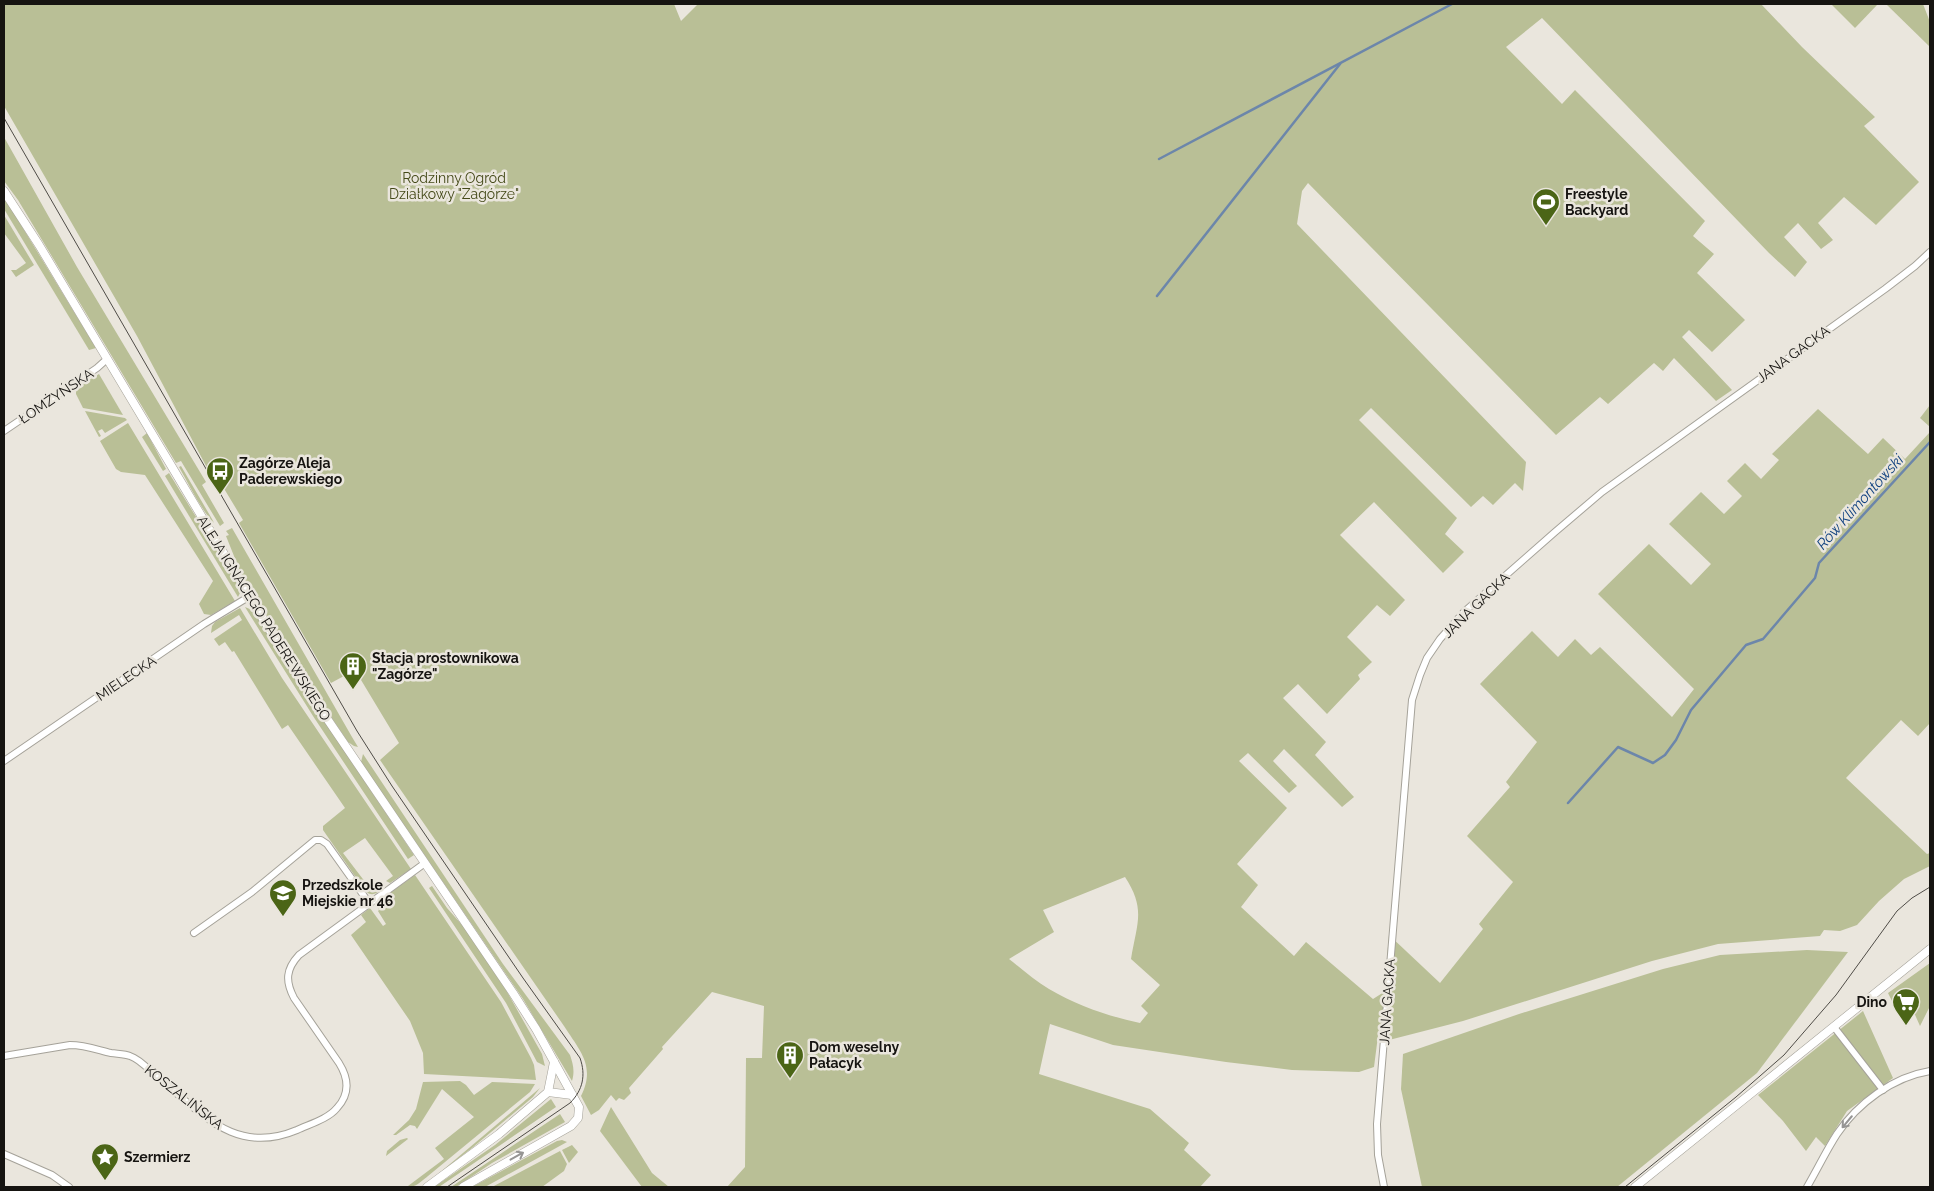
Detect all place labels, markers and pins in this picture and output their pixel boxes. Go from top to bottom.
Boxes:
place label: Freestyle Backyard [1565,186,1628,218]
sports icon: Freestyle Backyard [1531,187,1561,226]
place label: Zagórze Aleja Paderewskiego [239,455,343,487]
bus stop icon: Zagórze Aleja Paderewskiego [205,456,235,495]
place label: Stacja prostownikowa "Zagórze" [372,650,519,682]
building icon: Stacja prostownikowa "Zagórze" [338,651,368,690]
place label: Przedszkole Miejskie nr 46 [302,877,393,909]
school or university icon: Przedszkole Miejskie nr 46 [268,878,298,917]
supermarket icon: Dino [1891,987,1921,1026]
place label: Dino [1856,994,1888,1010]
place label: Dom weselny Pałacyk [809,1039,899,1071]
building icon: Dom weselny Pałacyk [775,1040,805,1079]
place icon: Szermierz [90,1142,120,1181]
place label: Szermierz [124,1149,191,1165]

